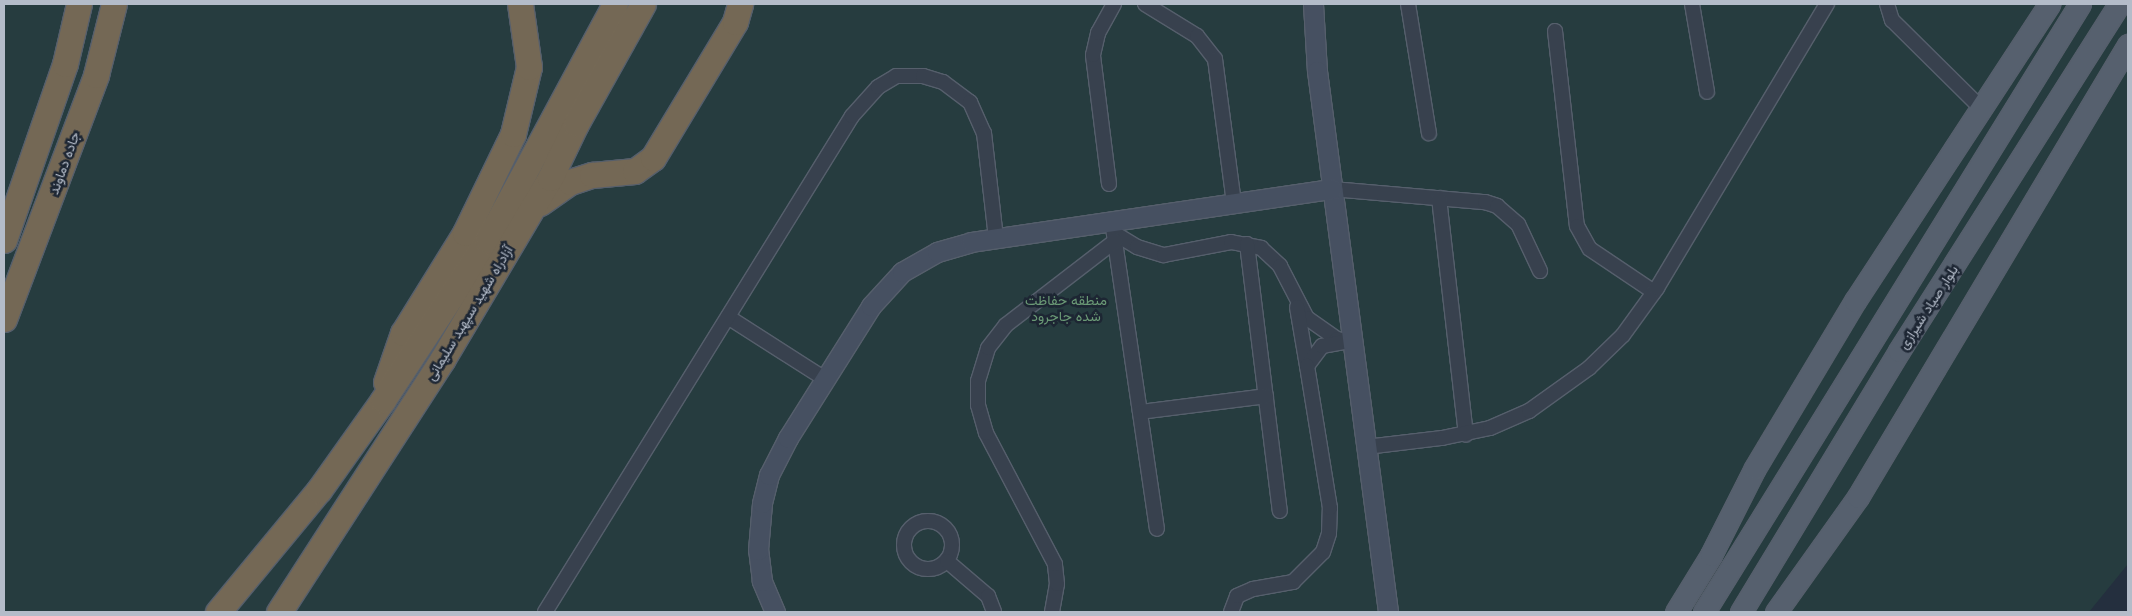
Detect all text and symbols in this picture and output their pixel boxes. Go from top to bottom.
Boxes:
street label: جاده دماوند [45,129,83,197]
street label: آزادراه شهید سپهبد سلیمانی [422,242,516,384]
street label: بلوار صیاد شیرازی [1895,262,1961,352]
park label: منطقه حفاظت شده جاجرود [1025,292,1107,324]

